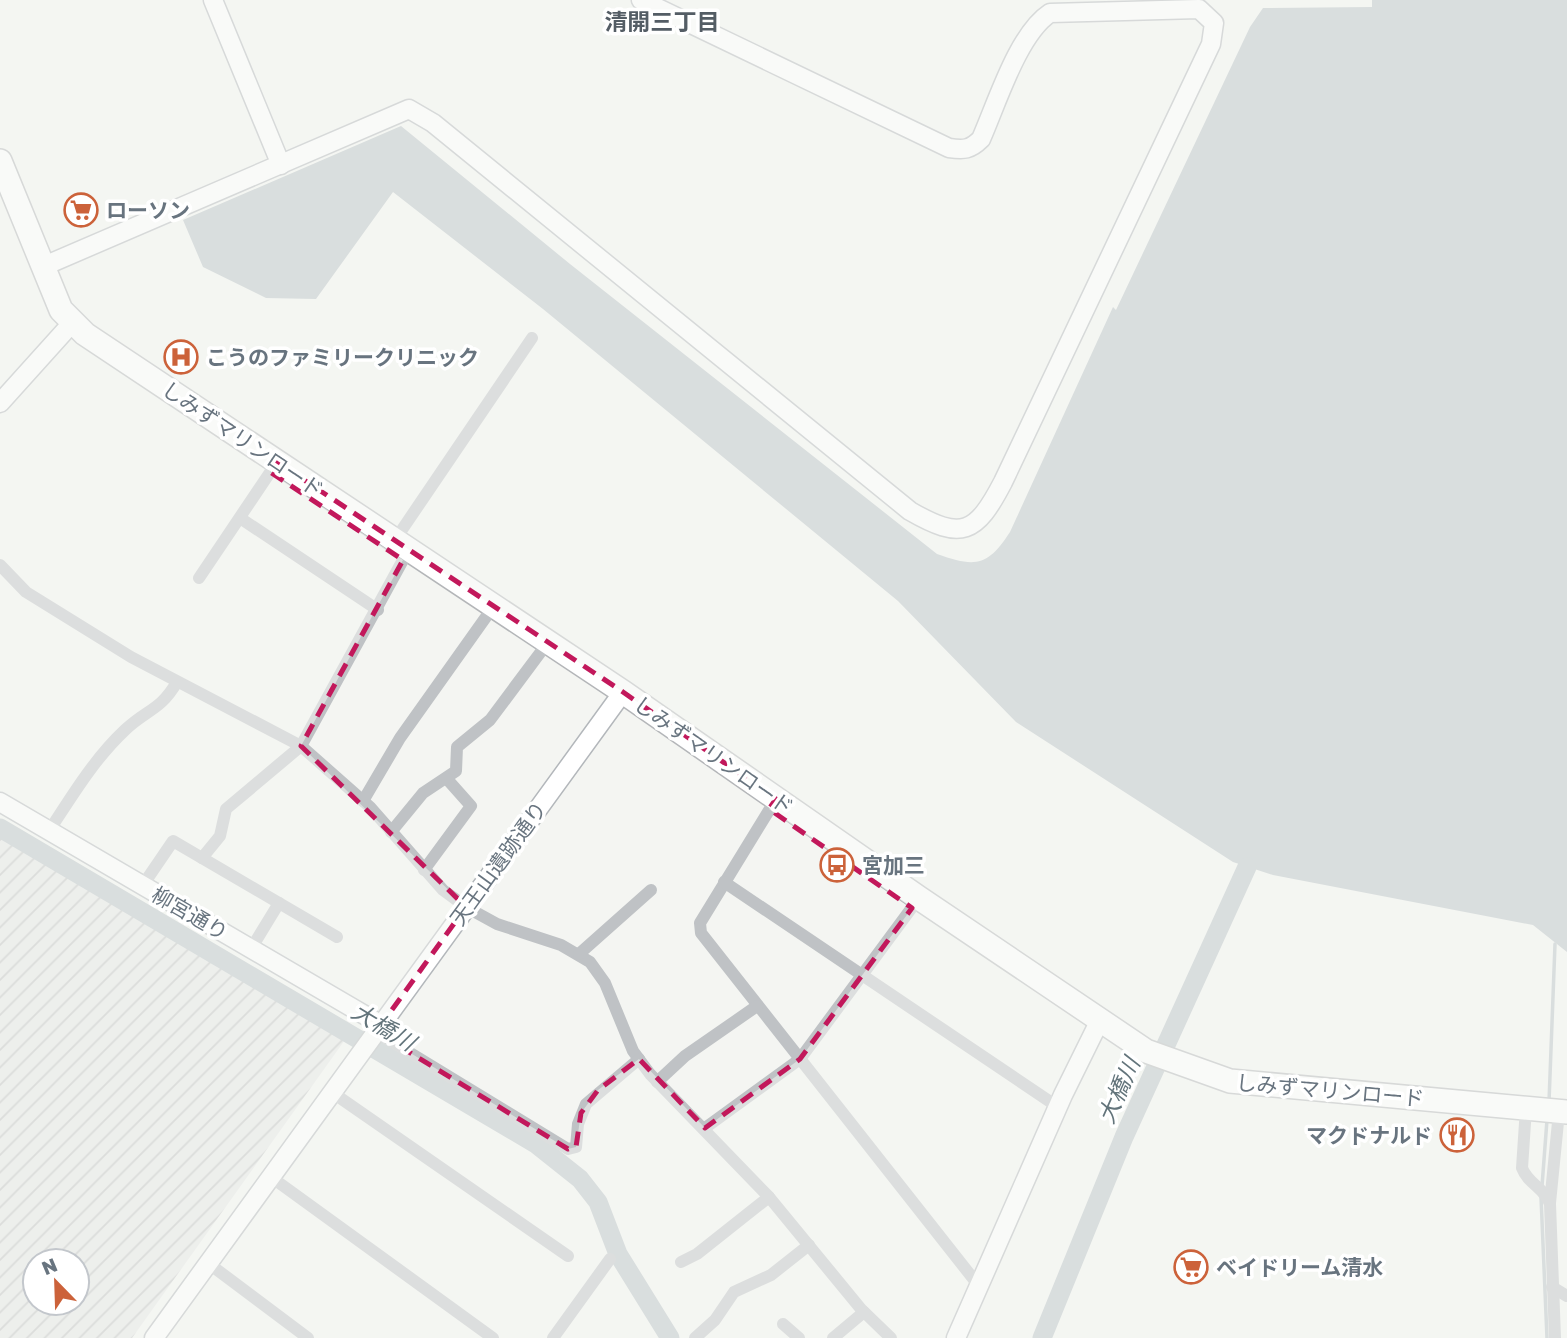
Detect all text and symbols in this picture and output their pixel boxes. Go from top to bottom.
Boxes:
district label: 清開三丁目 [605,7,720,35]
supermarket icon: ローソン [62,191,100,229]
place label: ローソン [106,197,190,223]
hospital icon: こうのファミリークリニック [162,338,200,376]
place label: こうのファミリークリニック [206,344,479,370]
street label: しみずマリンロード [157,375,329,503]
street label: しみずマリンロード [629,690,799,820]
street label: 天王山遺跡通り [444,796,552,930]
bus stop icon: 宮加三 [818,846,856,884]
place label: 宮加三 [862,852,925,878]
street label: 柳宮通り [147,881,233,945]
water label: 大橋川 [347,996,423,1057]
water label: 大橋川 [1091,1050,1146,1127]
street label: しみずマリンロード [1235,1069,1425,1111]
restaurant icon: マクドナルド [1438,1116,1476,1154]
place label: マクドナルド [1306,1122,1432,1148]
north arrow [21,1247,91,1317]
supermarket icon: ベイドリーム清水 [1172,1248,1210,1286]
text: N [38,1252,60,1279]
place label: ベイドリーム清水 [1216,1254,1383,1280]

